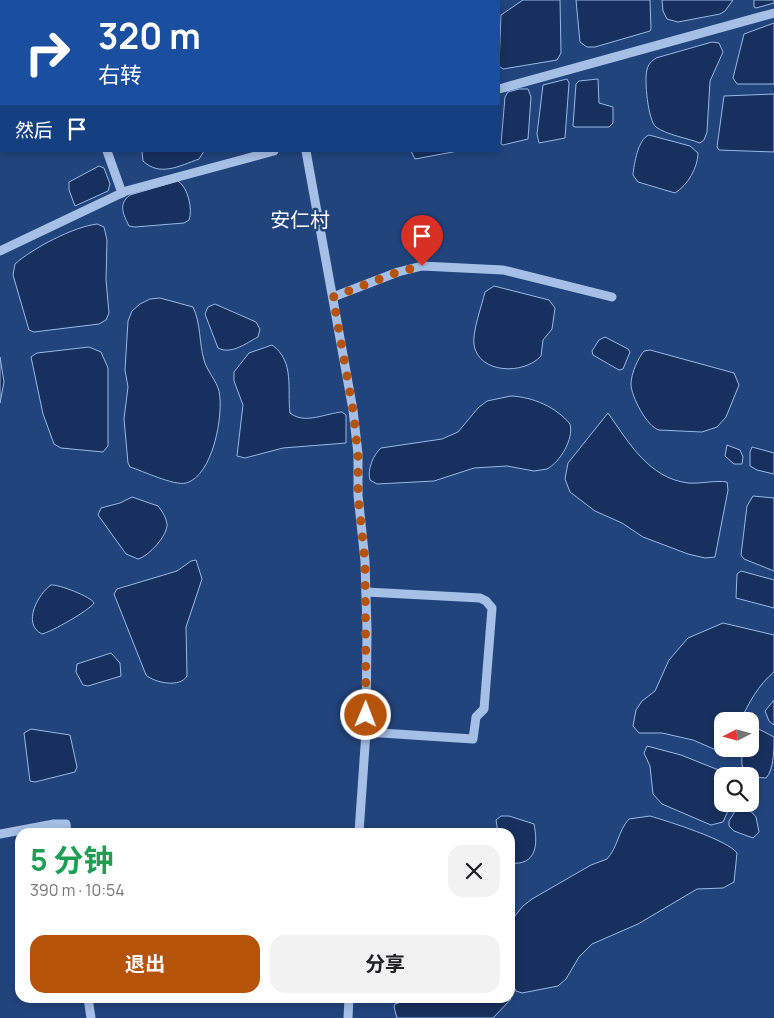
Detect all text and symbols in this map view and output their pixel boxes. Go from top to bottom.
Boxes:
text: 320 m [98,12,201,60]
icon: right [15,20,80,85]
text: 右转 [98,60,142,90]
icon: arrive [63,115,91,143]
text: 然后 [15,117,53,143]
district label: 安仁村 [270,206,330,233]
pin [401,215,443,266]
icon: arrive [408,222,436,250]
position arrow [339,688,391,740]
north arrow [714,712,759,758]
map controls [714,712,759,812]
button: search [714,767,759,812]
text: 5 分钟 [30,839,114,880]
button: close [448,845,500,897]
text: 390 m · 10:54 [30,879,125,901]
button: 退出 [30,935,260,993]
button: 分享 [270,935,500,993]

